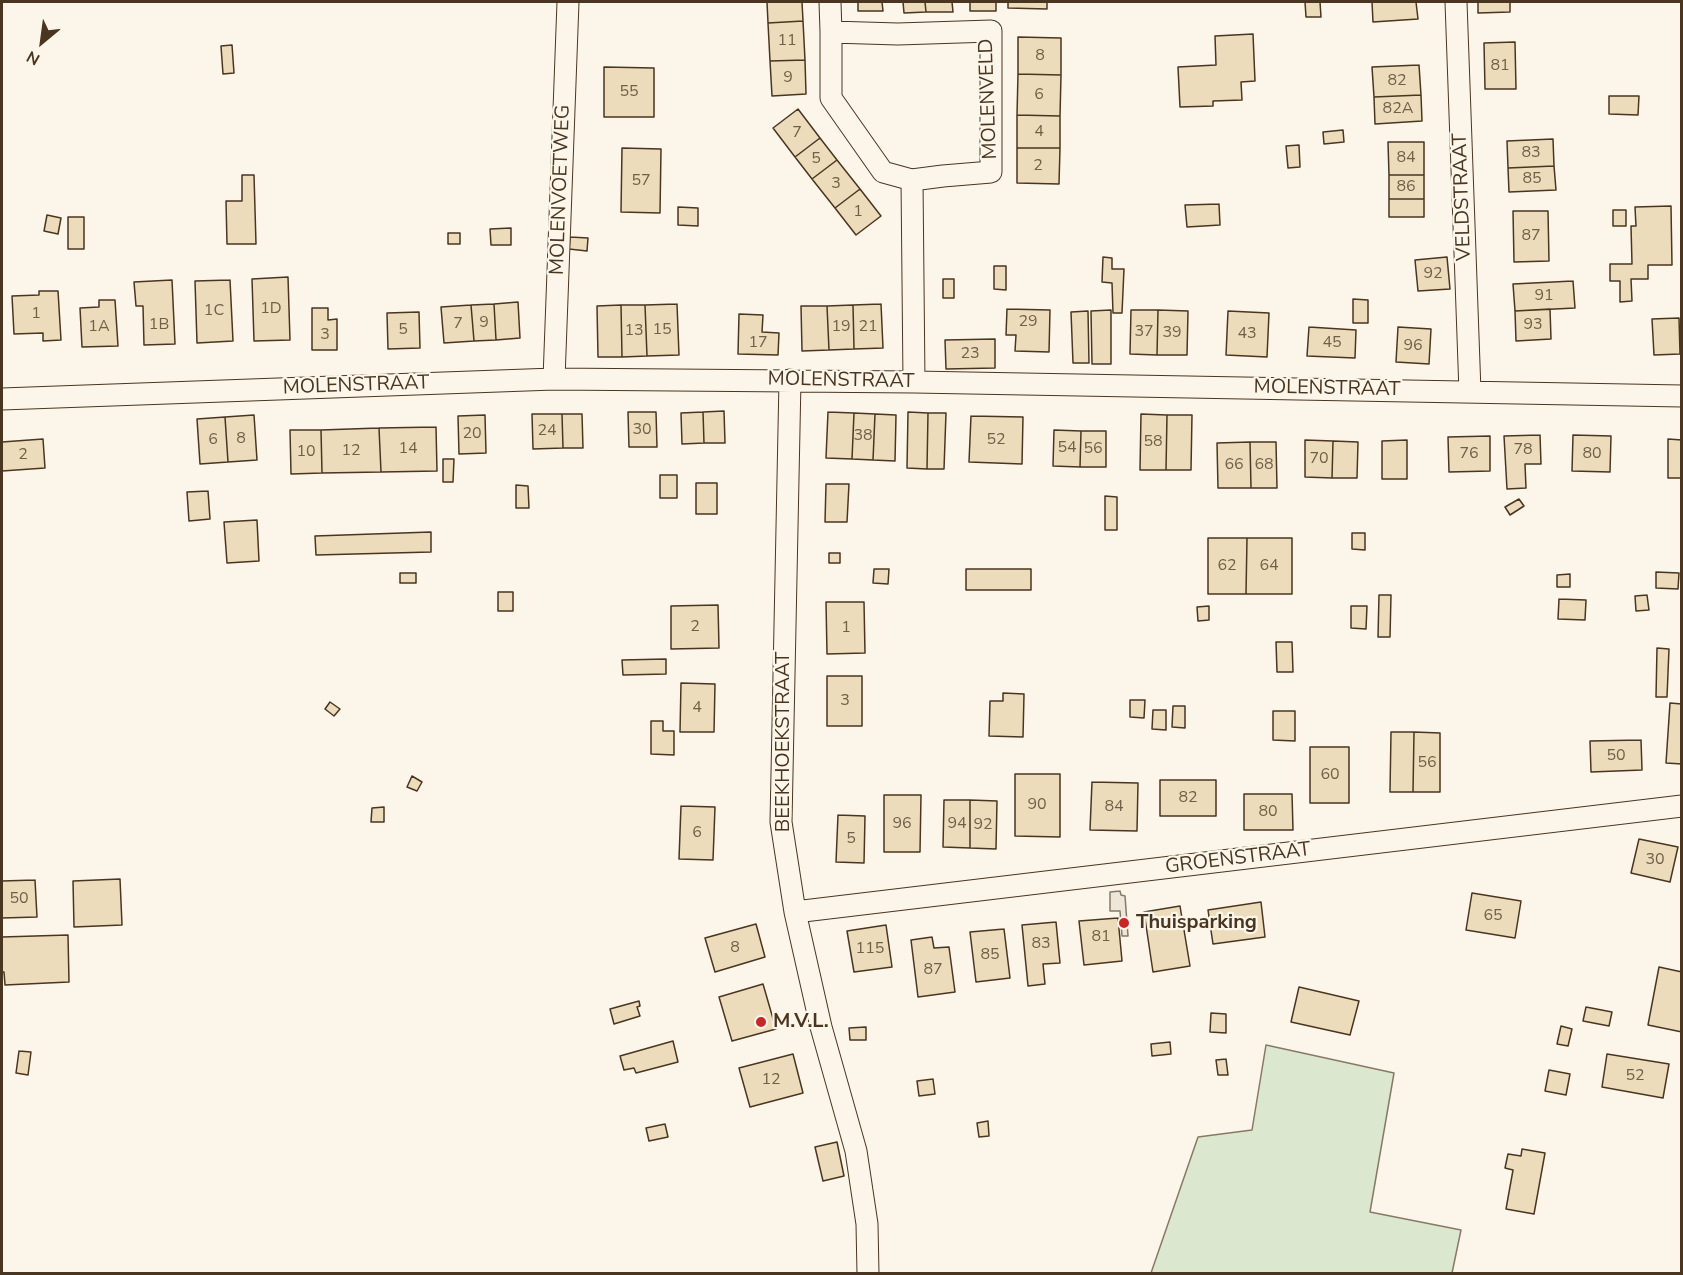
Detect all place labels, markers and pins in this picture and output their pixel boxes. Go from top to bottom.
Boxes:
place label: Thuisparking [1136,911,1257,935]
marker: Thuisparking [1117,916,1131,930]
place label: M.V.L. [773,1010,829,1034]
marker: M.V.L. [754,1015,768,1029]

